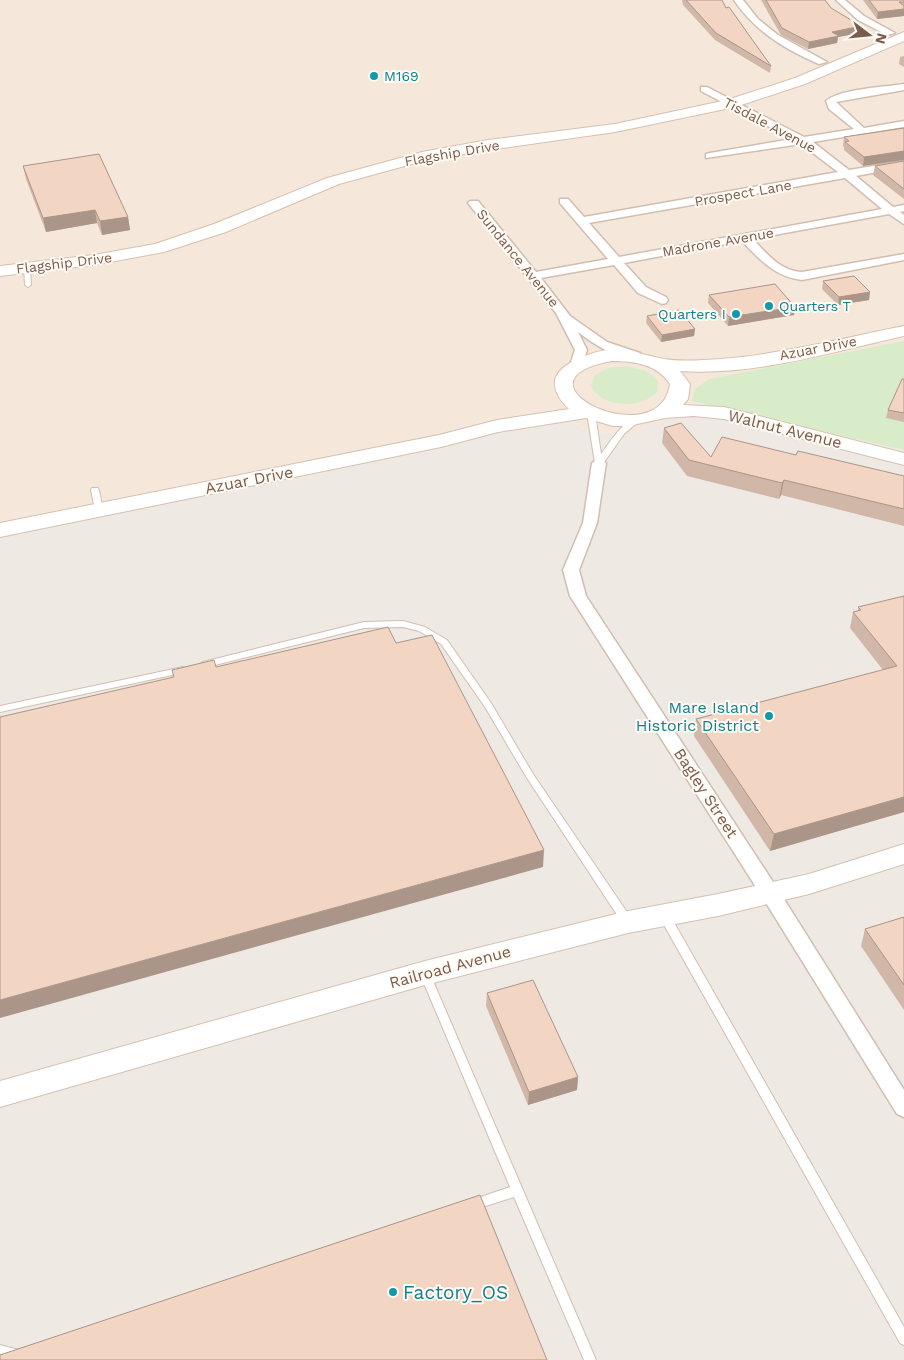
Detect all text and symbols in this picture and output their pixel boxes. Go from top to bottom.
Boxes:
north arrow [844,10,894,60]
text: N [872,31,891,46]
place label: M169 [384,68,419,84]
marker: M169 [368,70,380,82]
street label: Tisdale Avenue [721,94,819,156]
street label: Flagship Drive [403,137,501,169]
street label: Prospect Lane [693,177,793,209]
street label: Sundance Avenue [474,206,562,310]
street label: Madrone Avenue [661,224,775,260]
street label: Flagship Drive [15,249,113,277]
place label: Quarters T [779,298,851,314]
marker: Quarters T [763,300,775,312]
place label: Quarters I [658,306,726,322]
marker: Quarters I [730,308,742,320]
street label: Azuar Drive [778,333,858,363]
street label: Walnut Avenue [726,406,844,452]
street label: Azuar Drive [203,462,295,498]
place label: Mare Island Historic District [636,698,759,735]
marker: Mare Island Historic District [763,710,775,722]
street label: Bagley Street [670,745,742,842]
street label: Railroad Avenue [387,942,513,992]
place label: Factory_OS [403,1281,508,1304]
marker: Factory_OS [387,1286,399,1298]

